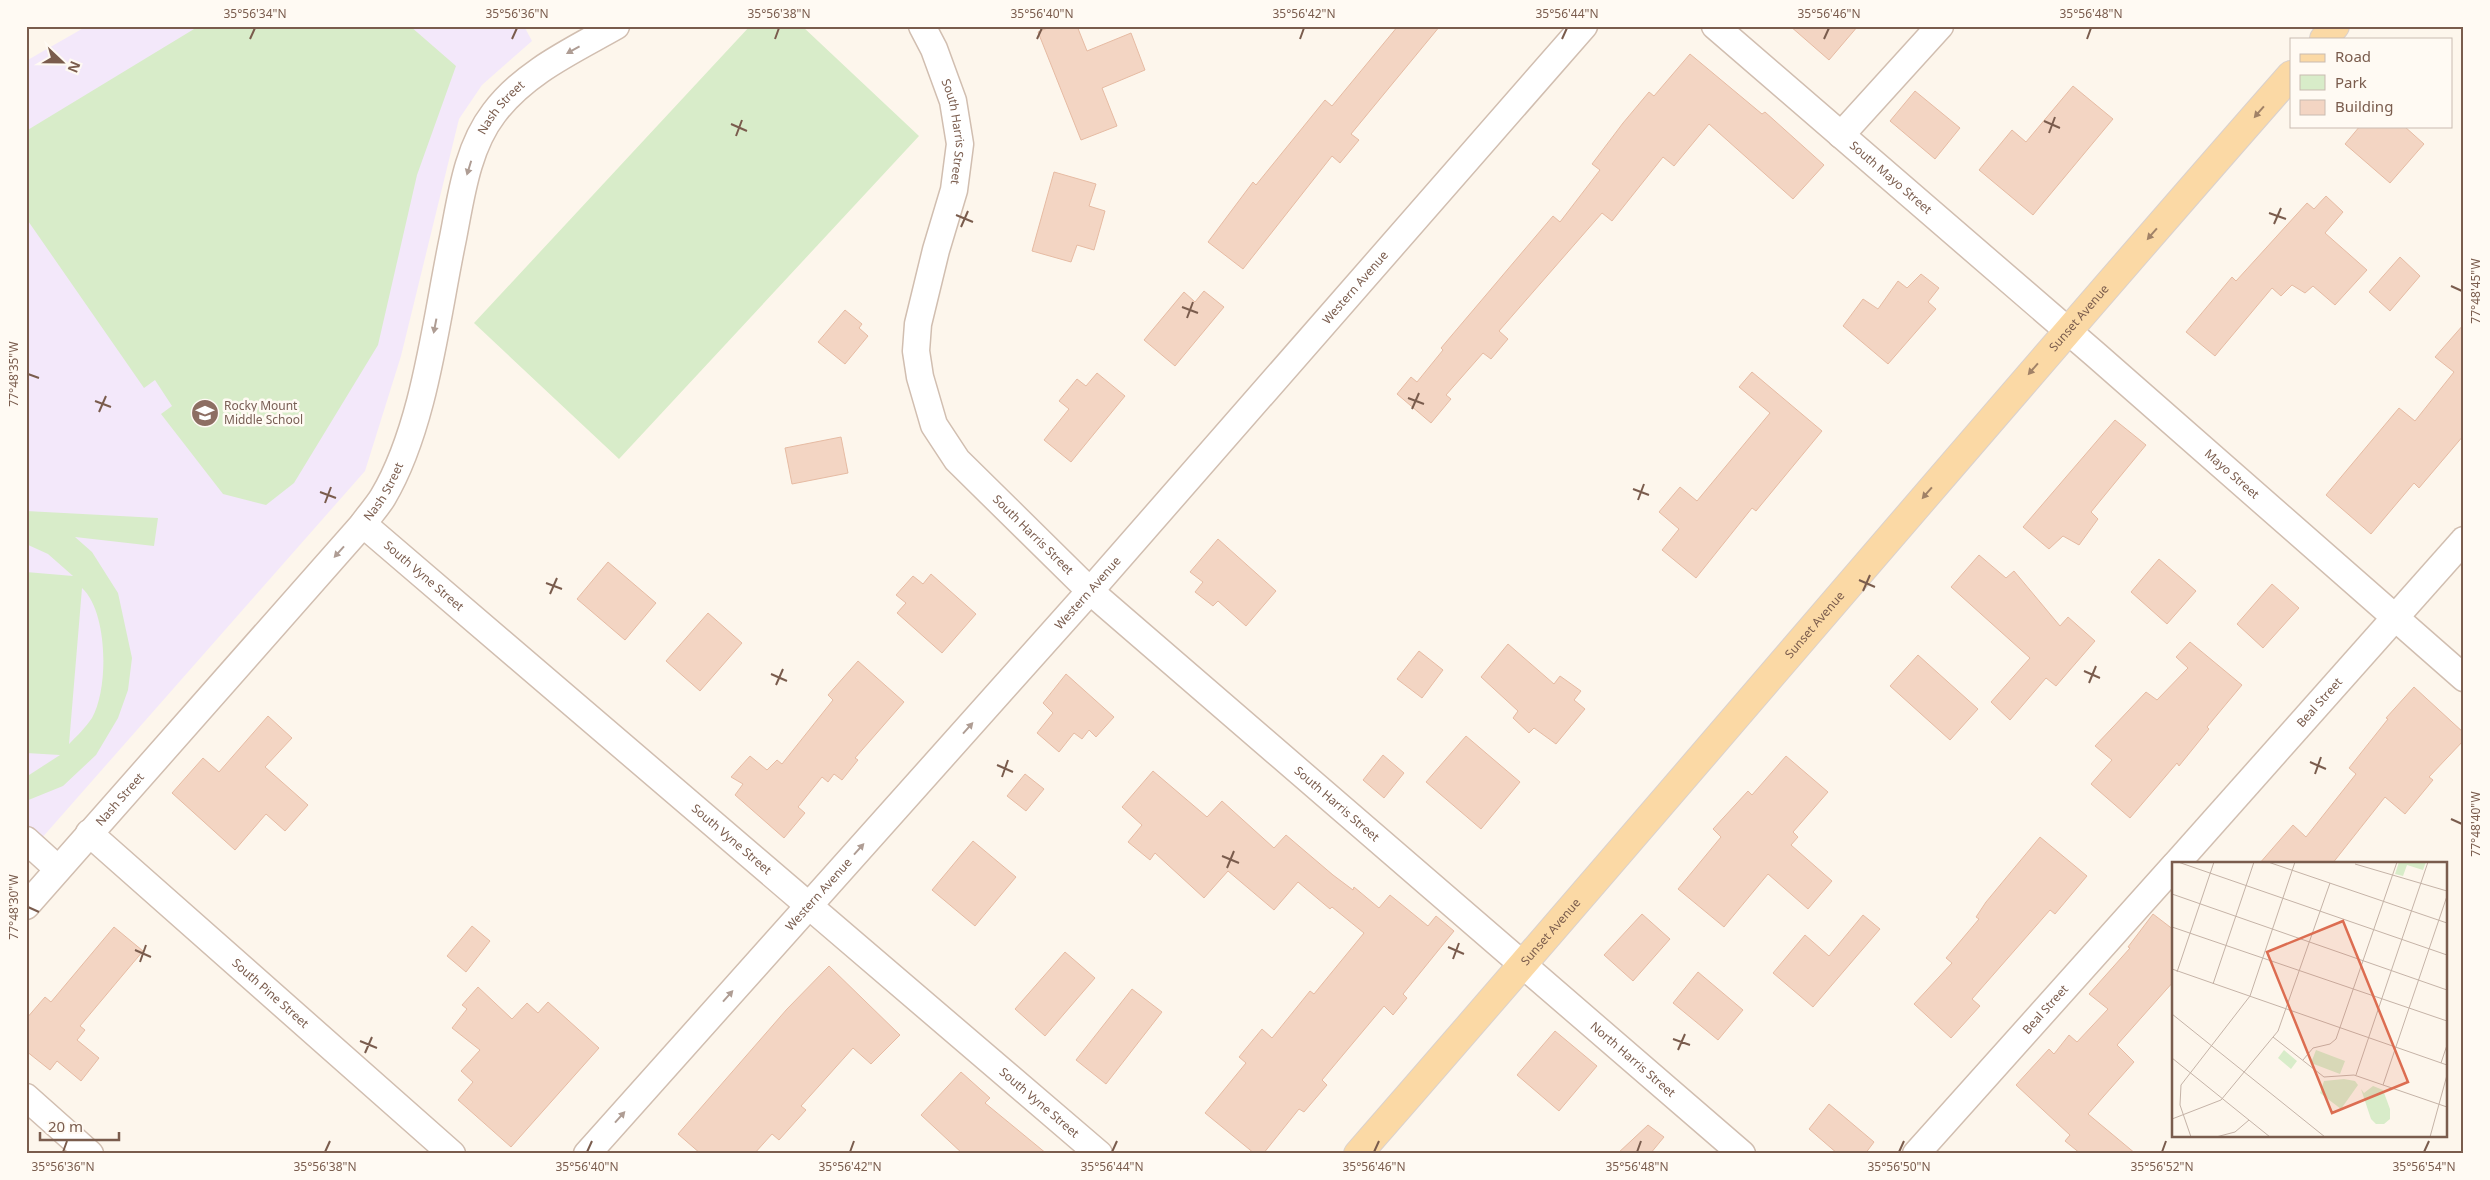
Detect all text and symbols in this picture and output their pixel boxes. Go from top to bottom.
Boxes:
text: 35°56'34"N [223,5,287,22]
text: 35°56'36"N [485,5,549,22]
text: 35°56'38"N [747,5,811,22]
text: 35°56'40"N [1010,5,1074,22]
text: 35°56'42"N [1272,5,1336,22]
text: 35°56'44"N [1535,5,1599,22]
text: 35°56'46"N [1797,5,1861,22]
text: 35°56'48"N [2059,5,2123,22]
north arrow [38,38,88,88]
legend [2290,38,2452,128]
one-way arrow [566,46,581,54]
text: Road [2335,46,2371,66]
text: N [64,58,85,76]
text: Park [2335,72,2367,92]
street label: Nash Street [473,76,528,137]
street label: South Harris Street [938,76,969,186]
text: Building [2335,96,2393,116]
one-way arrow [2254,106,2265,118]
street label: South Mayo Street [1846,137,1936,218]
one-way arrow [465,160,472,175]
one-way arrow [2146,227,2157,240]
street label: Western Avenue [1318,247,1392,328]
text: 77°48'45"W [2467,258,2484,324]
street label: Sunset Avenue [2045,280,2113,355]
one-way arrow [431,319,439,334]
text: 77°48'35"W [5,341,22,407]
one-way arrow [2027,363,2039,375]
place label: Rocky Mount Middle School [224,397,303,428]
school or university icon: Rocky Mount Middle School [190,398,220,428]
street label: Mayo Street [2201,445,2264,503]
street label: Nash Street [359,459,407,524]
one-way arrow [1922,486,1933,499]
street label: South Harris Street [989,491,1078,579]
street label: South Vyne Street [380,537,468,615]
one-way arrow [333,545,344,558]
street label: Western Avenue [1051,552,1125,633]
street label: Sunset Avenue [1781,587,1848,662]
street label: Beal Street [2292,673,2346,731]
one-way arrow [962,722,974,734]
street label: South Harris Street [1291,762,1384,846]
street label: Nash Street [91,768,148,829]
text: 77°48'40"W [2467,791,2484,857]
street label: South Vyne Street [688,800,776,879]
one-way arrow [854,842,865,855]
street label: Western Avenue [781,854,856,934]
inset map [2172,862,2448,1138]
text: 77°48'30"W [5,874,22,940]
street label: Sunset Avenue [1517,894,1584,969]
street label: South Pine Street [228,954,313,1032]
street label: Beal Street [2018,980,2072,1038]
one-way arrow [722,991,734,1003]
street label: North Harris Street [1587,1018,1680,1101]
street label: South Vyne Street [996,1063,1084,1142]
scale bar [40,1110,119,1142]
one-way arrow [614,1111,625,1124]
text: 20 m [48,1116,83,1136]
text: 35°56'36"N [31,1158,95,1175]
text: 35°56'38"N [293,1158,357,1175]
text: 35°56'40"N [555,1158,619,1175]
text: 35°56'42"N [818,1158,882,1175]
text: 35°56'44"N [1080,1158,1144,1175]
text: 35°56'46"N [1342,1158,1406,1175]
text: 35°56'48"N [1605,1158,1669,1175]
text: 35°56'50"N [1867,1158,1931,1175]
text: 35°56'52"N [2130,1158,2194,1175]
text: 35°56'54"N [2392,1158,2456,1175]

